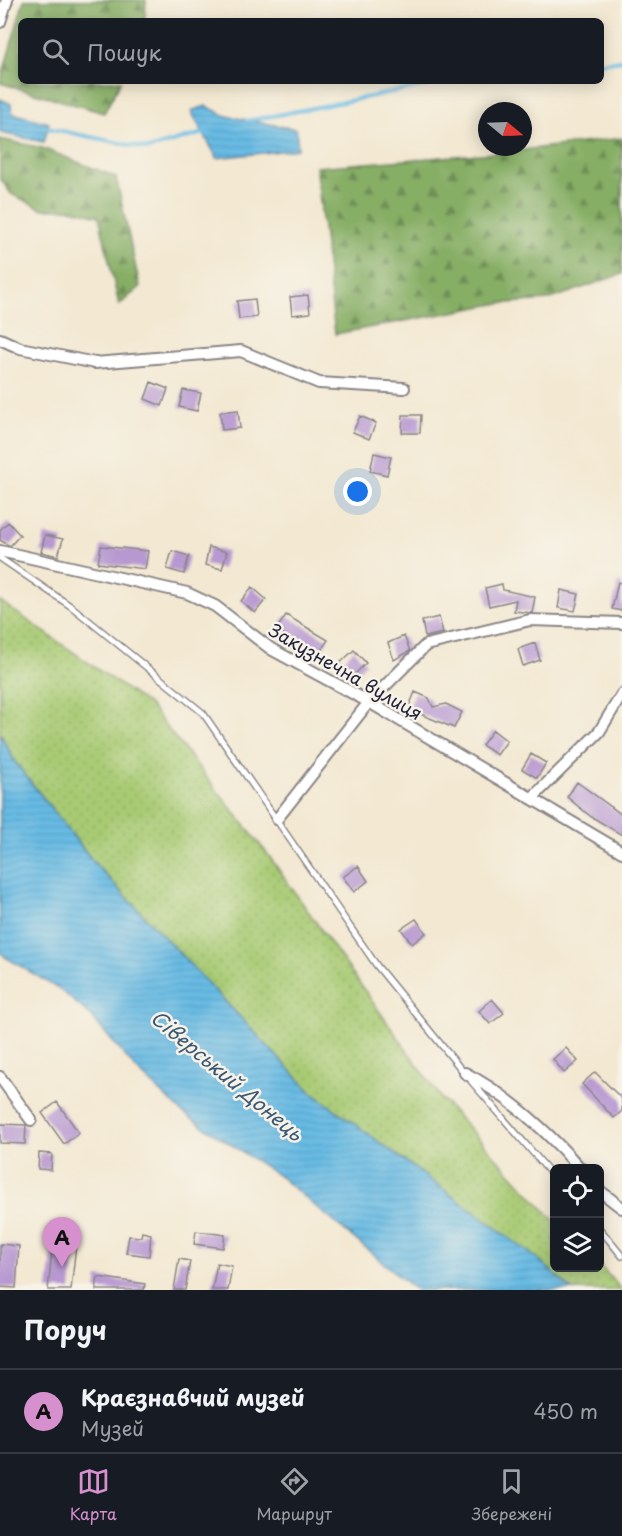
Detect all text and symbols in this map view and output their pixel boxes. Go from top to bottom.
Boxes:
search box [18,18,604,84]
icon: search [39,35,72,68]
text: Пошук [87,35,162,68]
north arrow [478,102,532,156]
your location [343,477,372,506]
street label: Закузнечна вулиця [264,616,428,726]
water label: Сіверський Донець [144,1002,310,1148]
map controls [550,1164,604,1272]
button: locate [550,1164,604,1218]
pin: A [42,1218,82,1267]
button: layers [550,1218,604,1272]
text: Поруч [24,1310,107,1349]
text: Краєзнавчий музей [81,1380,305,1413]
text: A [36,1396,51,1426]
text: 450 m [533,1396,598,1426]
text: Музей [81,1413,144,1443]
tab: Карта [70,1465,117,1525]
tab: Маршрут [256,1465,332,1525]
tab: Збережені [472,1465,552,1525]

